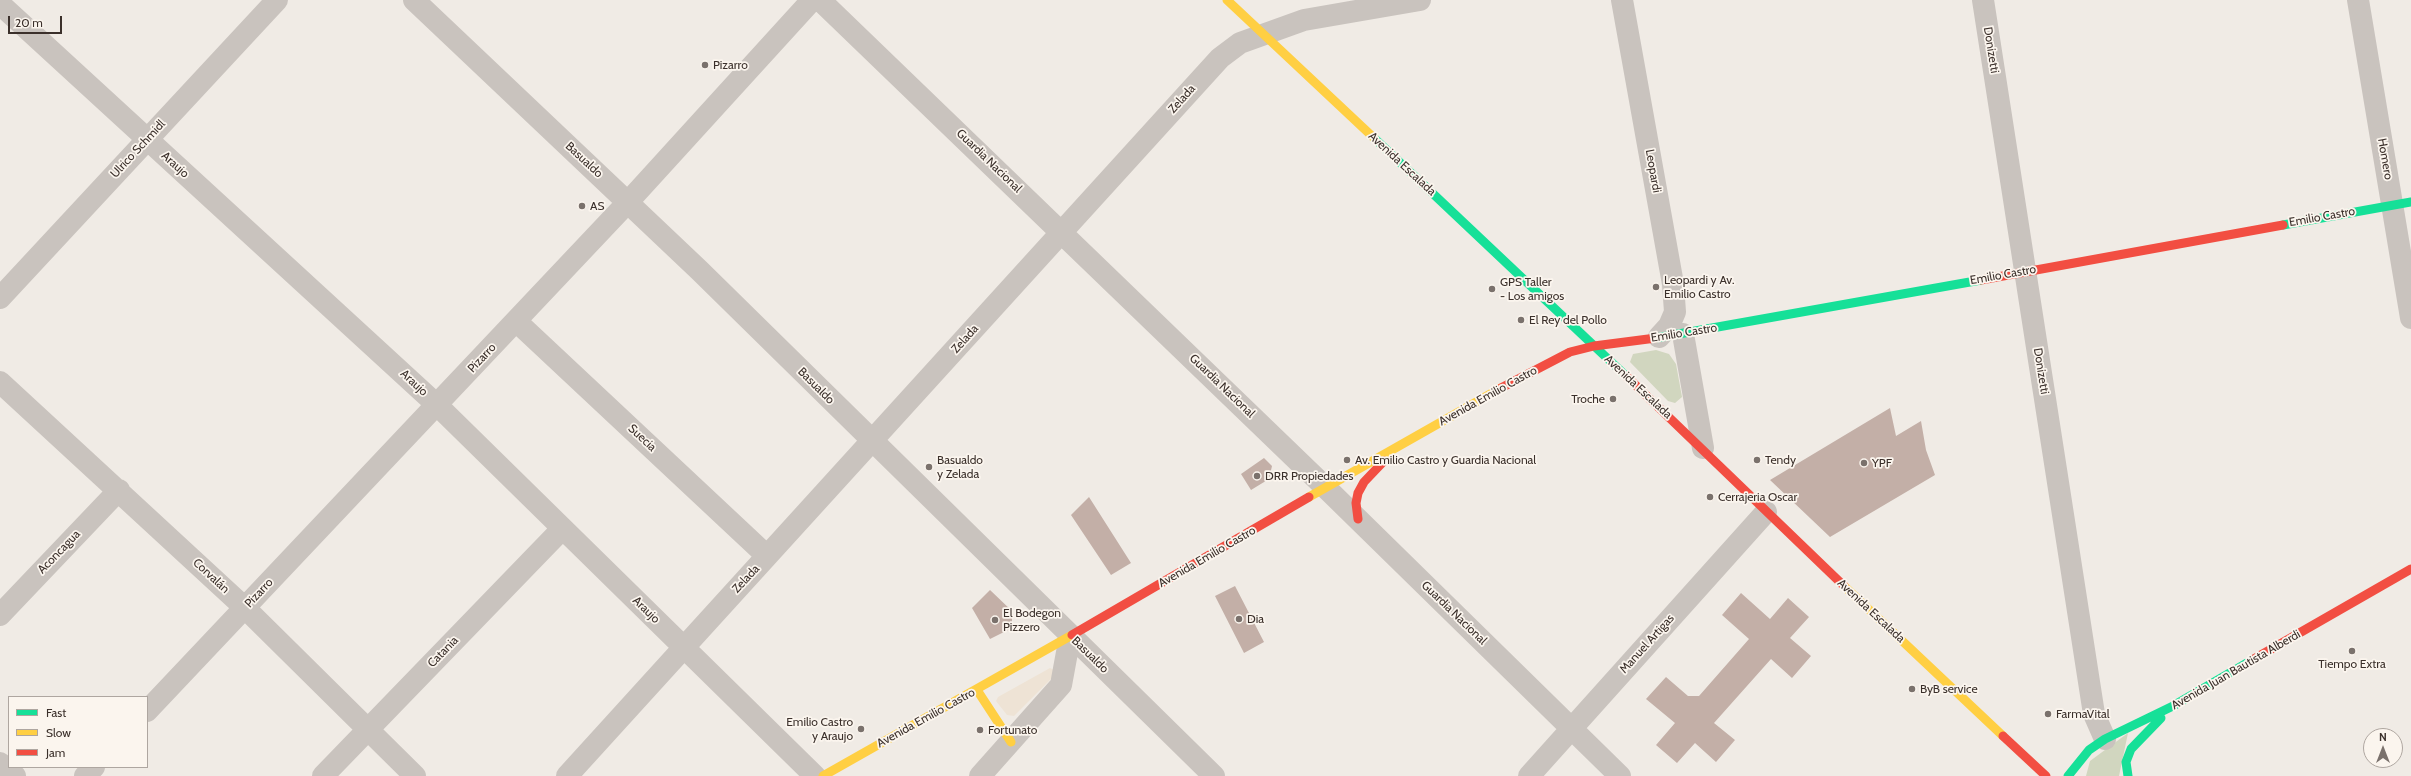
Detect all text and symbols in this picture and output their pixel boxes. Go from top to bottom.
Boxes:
scale bar [10,8,64,34]
text: 20 m [15,15,43,30]
street label: Donizetti [1980,26,2002,74]
place label: Pizarro [713,58,748,72]
marker: Pizarro [700,60,710,70]
street label: Zelada [1165,82,1199,116]
street label: Ulrico Schmidl [108,117,168,181]
street label: Guardia Nacional [953,126,1025,196]
street label: Avenida Escalada [1365,129,1439,199]
street label: Homero [2374,137,2396,181]
street label: Basualdo [562,139,606,181]
street label: Leopardi [1642,148,1664,194]
street label: Araujo [158,149,192,181]
place label: AS [590,199,604,213]
marker: AS [577,201,587,211]
street label: Emilio Castro [2288,204,2356,230]
street label: Emilio Castro [1969,262,2037,288]
place label: Leopardi y Av. Emilio Castro [1664,273,1734,301]
place label: GPS Taller - Los amigos [1500,275,1564,303]
marker: Leopardi y Av. Emilio Castro [1651,282,1661,292]
marker: GPS Taller - Los amigos [1487,284,1497,294]
place label: El Rey del Pollo [1529,313,1607,327]
marker: El Rey del Pollo [1516,315,1526,325]
street label: Emilio Castro [1650,321,1718,345]
street label: Zelada [948,322,982,356]
street label: Pizarro [465,340,499,376]
street label: Donizetti [2030,347,2052,395]
street label: Guardia Nacional [1186,351,1258,421]
street label: Avenida Escalada [1601,352,1675,422]
street label: Avenida Emilio Castro [1436,363,1540,429]
street label: Basualdo [795,365,837,407]
street label: Araujo [397,367,431,399]
place label: Troche [1571,392,1605,406]
marker: Troche [1608,394,1618,404]
street label: Suecia [625,421,659,455]
place label: Basualdo y Zelada [937,453,983,481]
place label: Av. Emilio Castro y Guardia Nacional [1355,453,1536,467]
place label: Tendy [1765,453,1796,467]
marker: Av. Emilio Castro y Guardia Nacional [1342,455,1352,465]
marker: Tendy [1752,455,1762,465]
place label: YPF [1872,456,1892,470]
marker: YPF [1859,458,1869,468]
marker: Basualdo y Zelada [924,462,934,472]
place label: DRR Propiedades [1265,469,1353,483]
marker: DRR Propiedades [1252,471,1262,481]
place label: Cerrajeria Oscar [1718,490,1797,504]
marker: Cerrajeria Oscar [1705,492,1715,502]
street label: Avenida Emilio Castro [1156,523,1258,591]
street label: Aconcagua [35,527,83,577]
street label: Corvalán [190,556,232,596]
street label: Zelada [729,562,763,596]
street label: Pizarro [242,575,276,611]
street label: Avenida Escalada [1834,576,1908,646]
street label: Guardia Nacional [1418,578,1490,648]
street label: Araujo [629,594,663,626]
place label: El Bodegon Pizzero [1003,606,1061,634]
street label: Manuel Artigas [1617,611,1677,677]
place label: Dia [1247,612,1264,626]
marker: Dia [1234,614,1244,624]
marker: El Bodegon Pizzero [990,615,1000,625]
street label: Avenida Juan Bautista Alberdi [2169,627,2303,713]
street label: Catania [425,633,461,671]
street label: Basualdo [1068,634,1112,676]
marker: Tiempo Extra [2347,646,2357,656]
place label: Tiempo Extra [2318,657,2386,671]
place label: ByB service [1920,682,1978,696]
marker: ByB service [1907,684,1917,694]
street label: Avenida Emilio Castro [874,685,978,751]
legend [8,696,148,768]
text: Fast [46,705,66,720]
place label: FarmaVital [2056,707,2110,721]
marker: FarmaVital [2043,709,2053,719]
place label: Emilio Castro y Araujo [786,715,853,743]
place label: Fortunato [988,723,1037,737]
marker: Emilio Castro y Araujo [856,724,866,734]
text: Slow [46,725,71,740]
marker: Fortunato [975,725,985,735]
north arrow [2363,728,2403,768]
text: N [2379,730,2387,744]
text: Jam [46,745,65,760]

